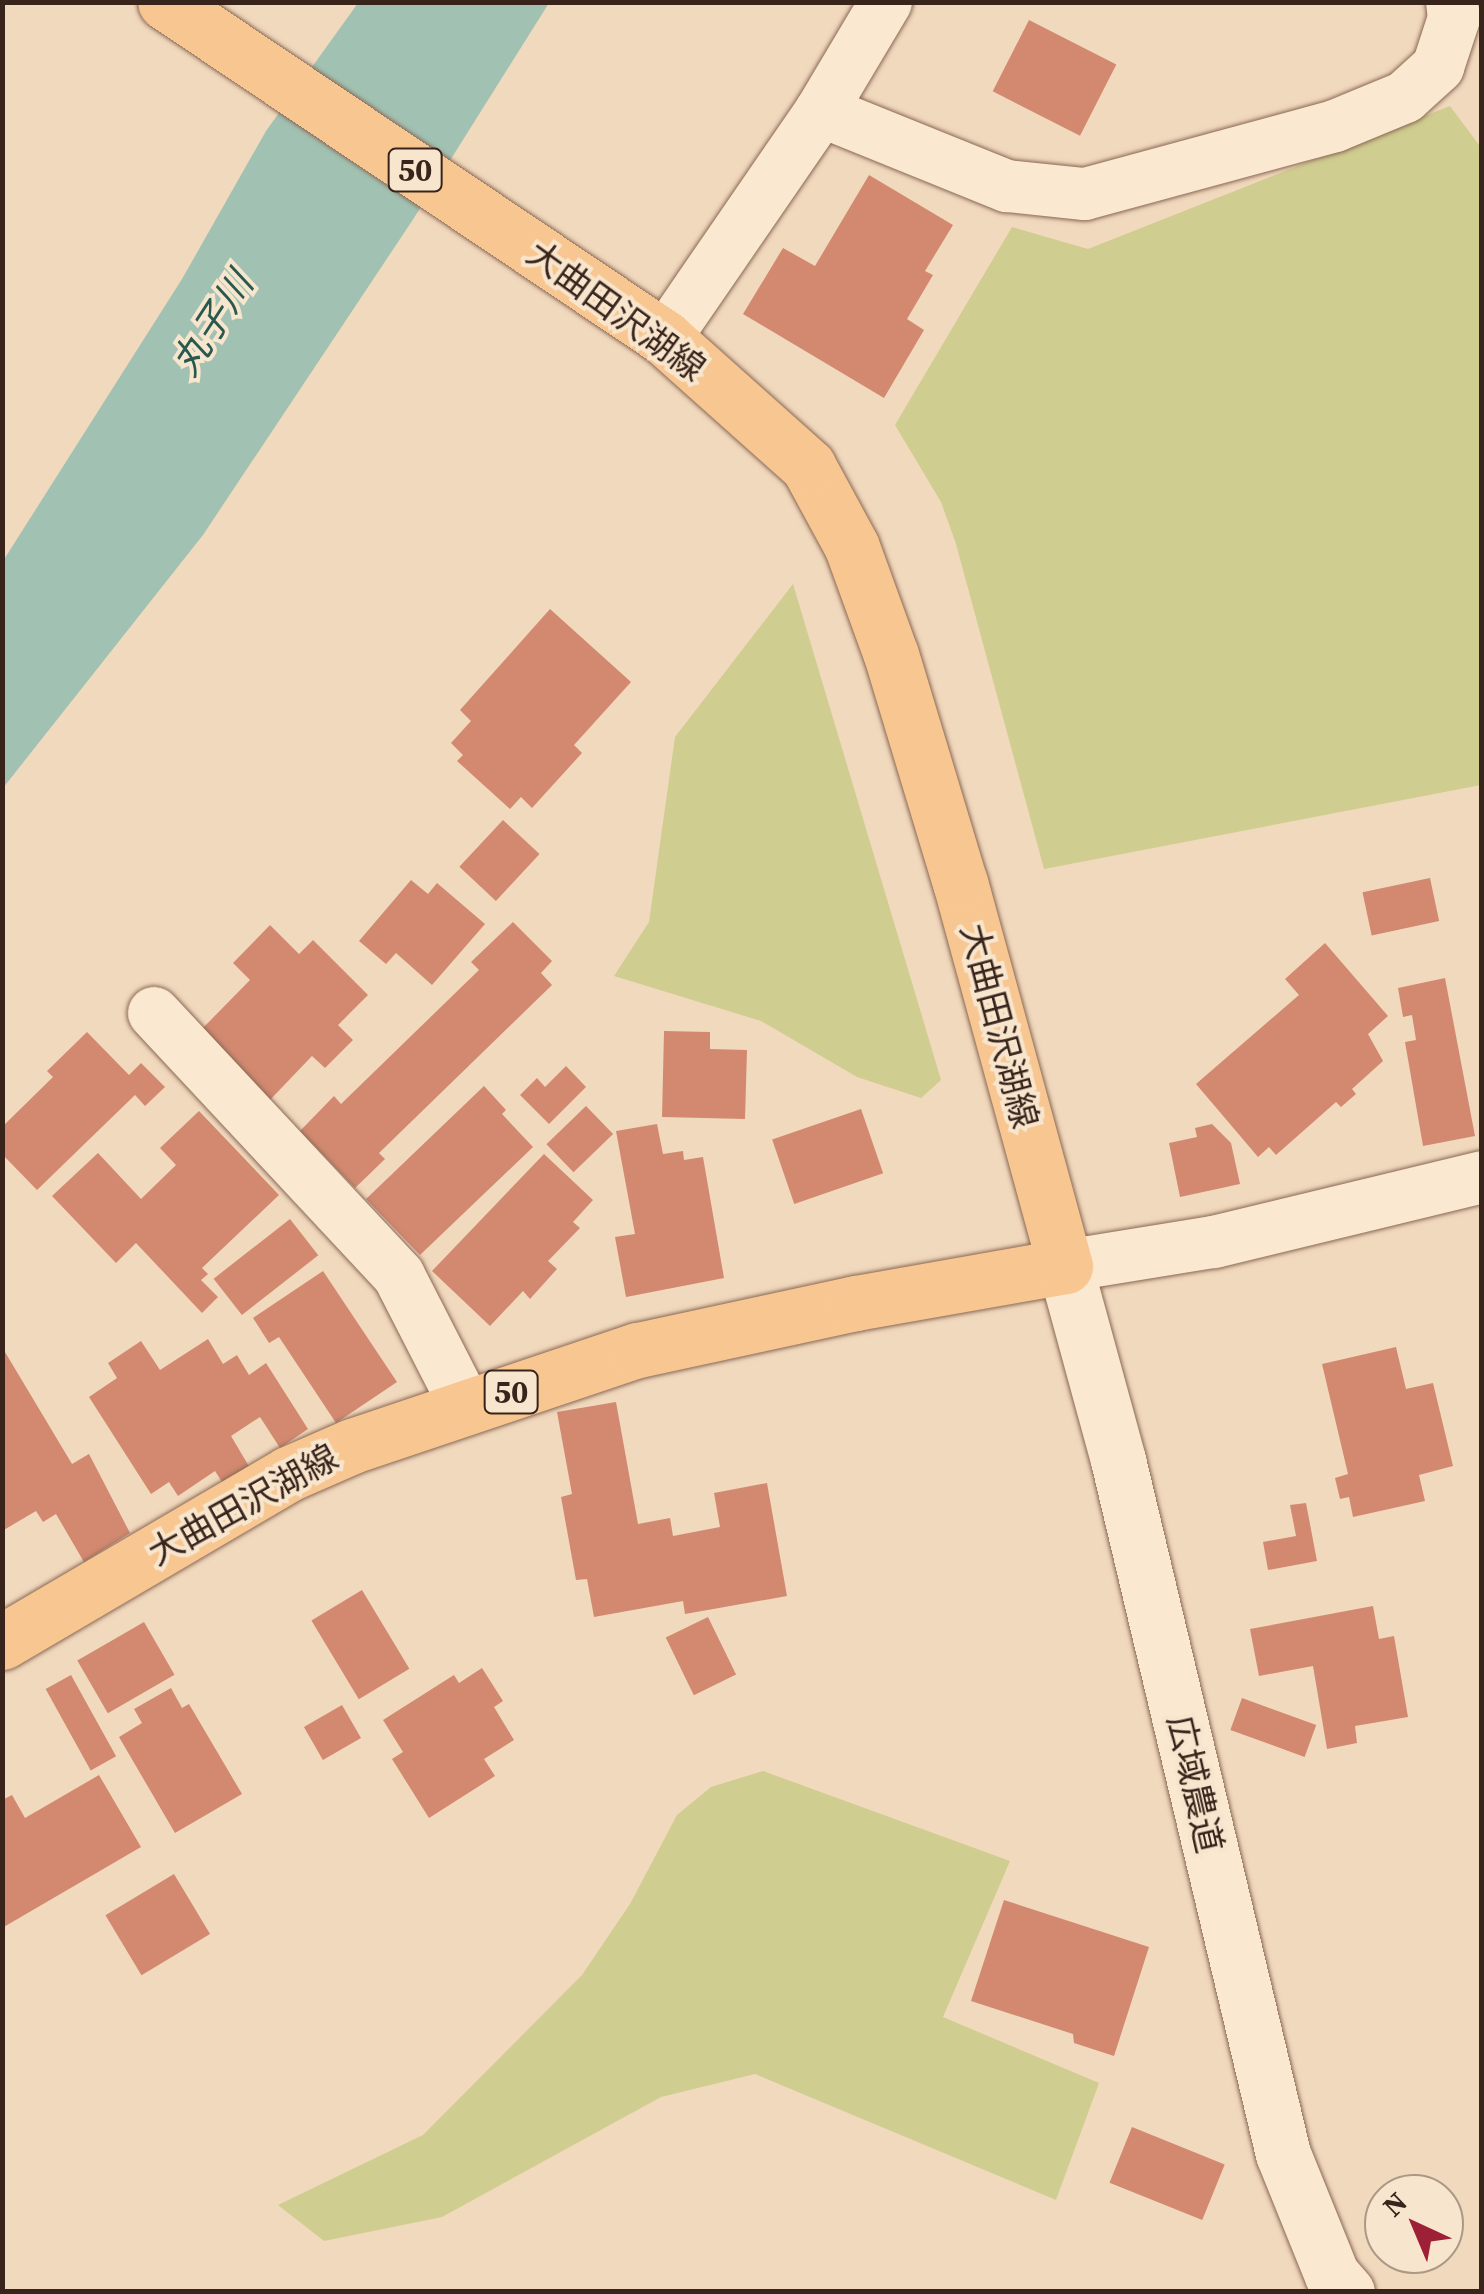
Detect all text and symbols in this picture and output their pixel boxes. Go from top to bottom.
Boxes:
road number: 50 [388,143,442,197]
street label: 大曲田沢湖線 [519,232,713,390]
water label: 丸子川 [163,264,263,384]
street label: 大曲田沢湖線 [952,919,1046,1133]
road number: 50 [484,1365,538,1419]
street label: 大曲田沢湖線 [141,1436,345,1574]
street label: 広域農道 [1159,1711,1231,1857]
north arrow [1364,2174,1464,2274]
text: N [1374,2183,1415,2225]

